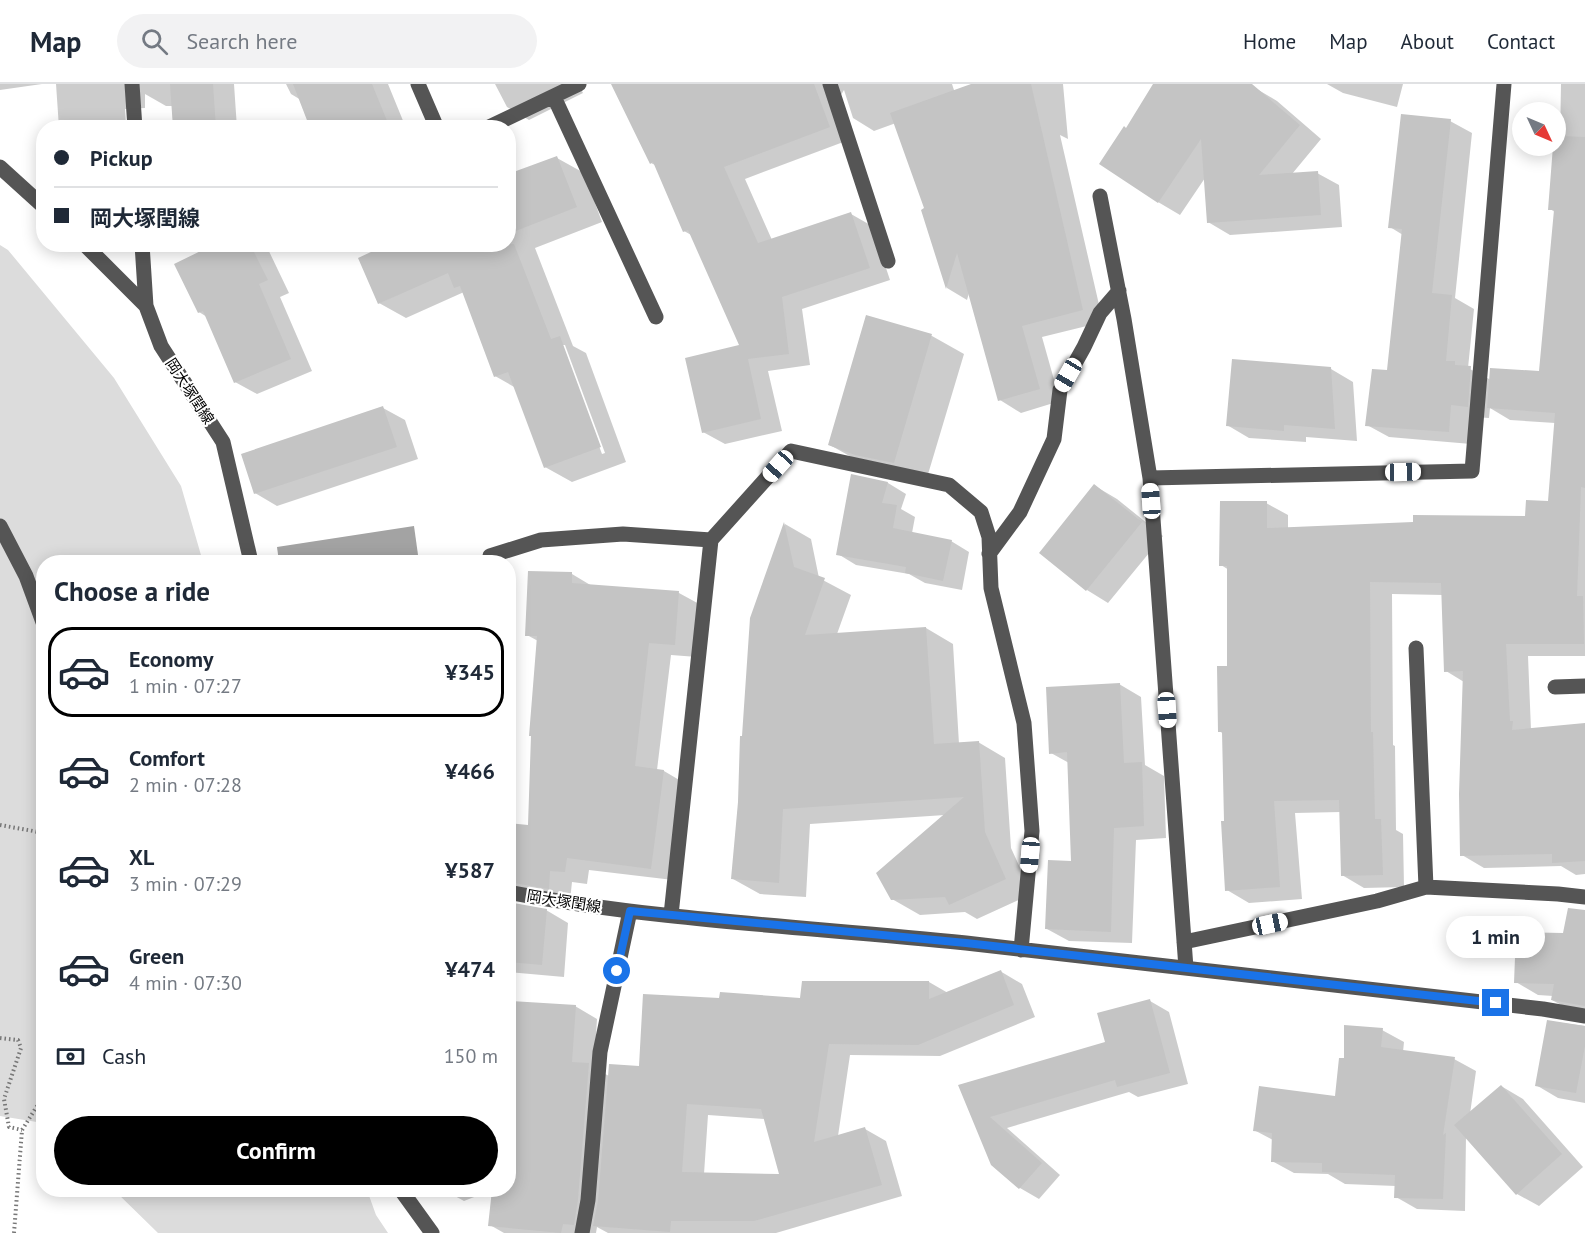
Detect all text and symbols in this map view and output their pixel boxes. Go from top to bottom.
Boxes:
search box [117,14,537,68]
text: Map [30,23,81,60]
icon: search [138,25,171,58]
text: Search here [186,27,297,55]
text: Home [1243,28,1296,55]
text: Map [1329,28,1368,55]
text: About [1401,28,1454,55]
text: Contact [1487,28,1555,55]
north arrow [1512,102,1566,156]
map controls [1512,102,1566,156]
text: Pickup [90,144,153,172]
text: 岡大塚閏線 [90,204,200,232]
street label: 岡大塚閏線 [162,354,218,428]
car [1051,355,1085,395]
car [759,447,797,485]
car [1385,463,1421,481]
car [1141,482,1161,520]
text: Choose a ride [54,574,210,608]
icon: car [57,645,111,699]
text: Economy [129,645,213,673]
text: ¥345 [445,658,495,686]
text: 1 min · 07:27 [129,673,242,699]
car [1157,691,1177,729]
icon: car [57,744,111,798]
text: Comfort [129,744,205,772]
text: ¥466 [445,757,495,785]
text: 2 min · 07:28 [129,772,242,798]
car [1019,836,1041,874]
icon: car [57,843,111,897]
text: XL [129,843,154,871]
text: ¥587 [445,856,495,884]
text: 3 min · 07:29 [129,871,242,897]
street label: 岡大塚閏線 [525,886,603,916]
car [1251,911,1289,937]
callout: 1 min [1446,916,1546,958]
text: 1 min [1471,924,1520,950]
icon: car [57,942,111,996]
text: Green [129,942,184,970]
text: ¥474 [445,955,495,983]
route start [603,957,630,984]
text: 4 min · 07:30 [129,970,242,996]
route end [1482,989,1509,1016]
icon: cash [54,1040,87,1073]
text: Cash [102,1042,146,1070]
text: 150 m [444,1043,498,1069]
button: Confirm [54,1116,498,1185]

